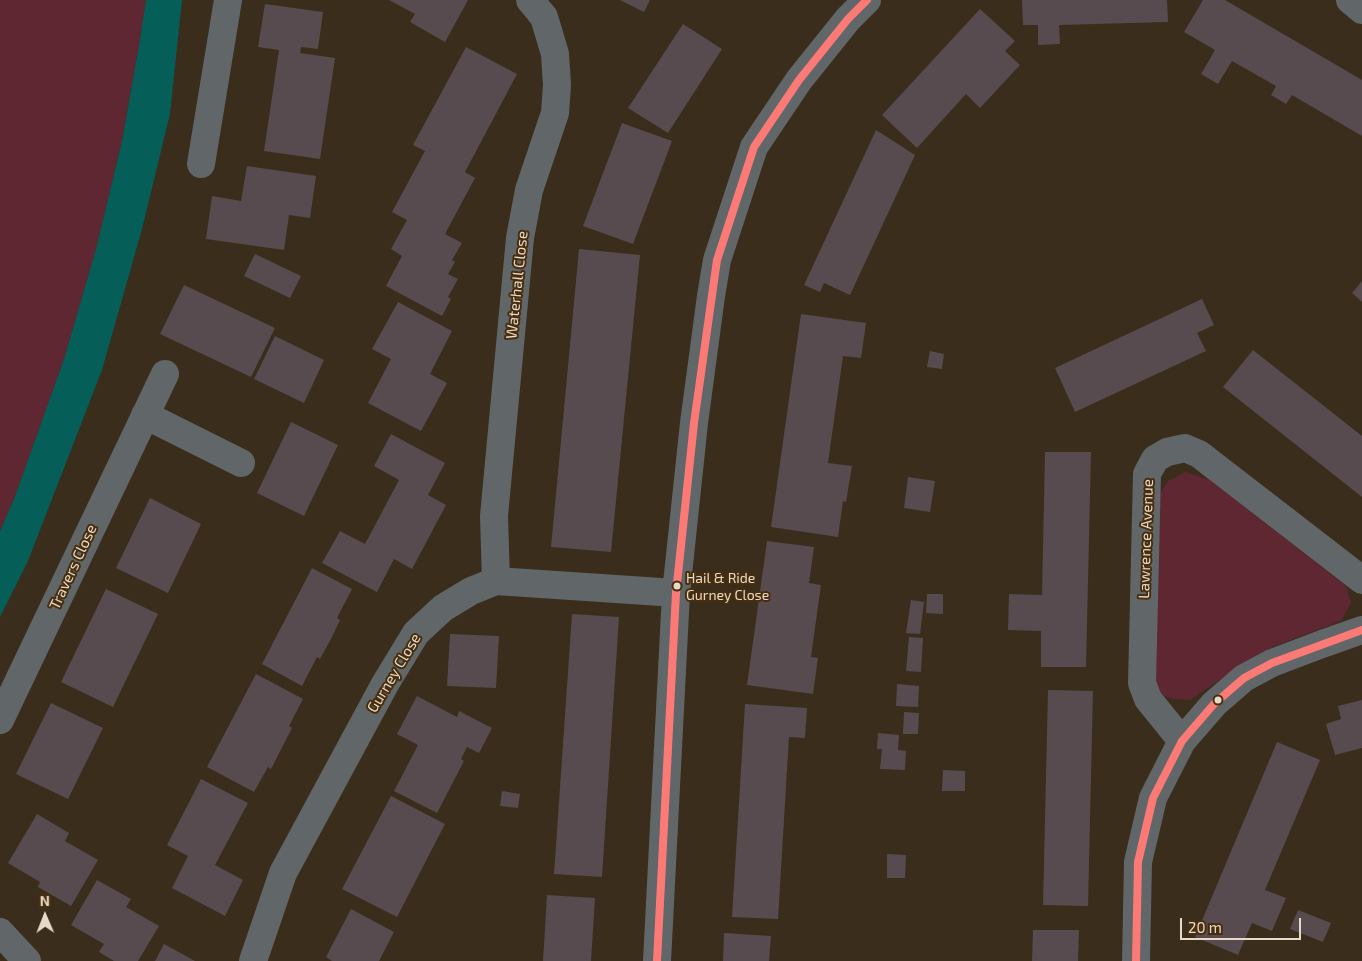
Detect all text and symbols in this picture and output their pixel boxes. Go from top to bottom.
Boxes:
street label: Waterhall Close [502,230,532,340]
street label: Lawrence Avenue [1135,479,1157,599]
street label: Travers Close [45,522,101,612]
place label: Hail & Ride Gurney Close [686,570,769,602]
marker: Hail & Ride Gurney Close [672,581,682,591]
street label: Gurney Close [363,630,425,716]
unlabelled marker [1213,695,1223,705]
north arrow [20,891,70,941]
text: N [40,892,50,909]
scale bar [1182,908,1303,940]
text: 20 m [1188,918,1222,936]

